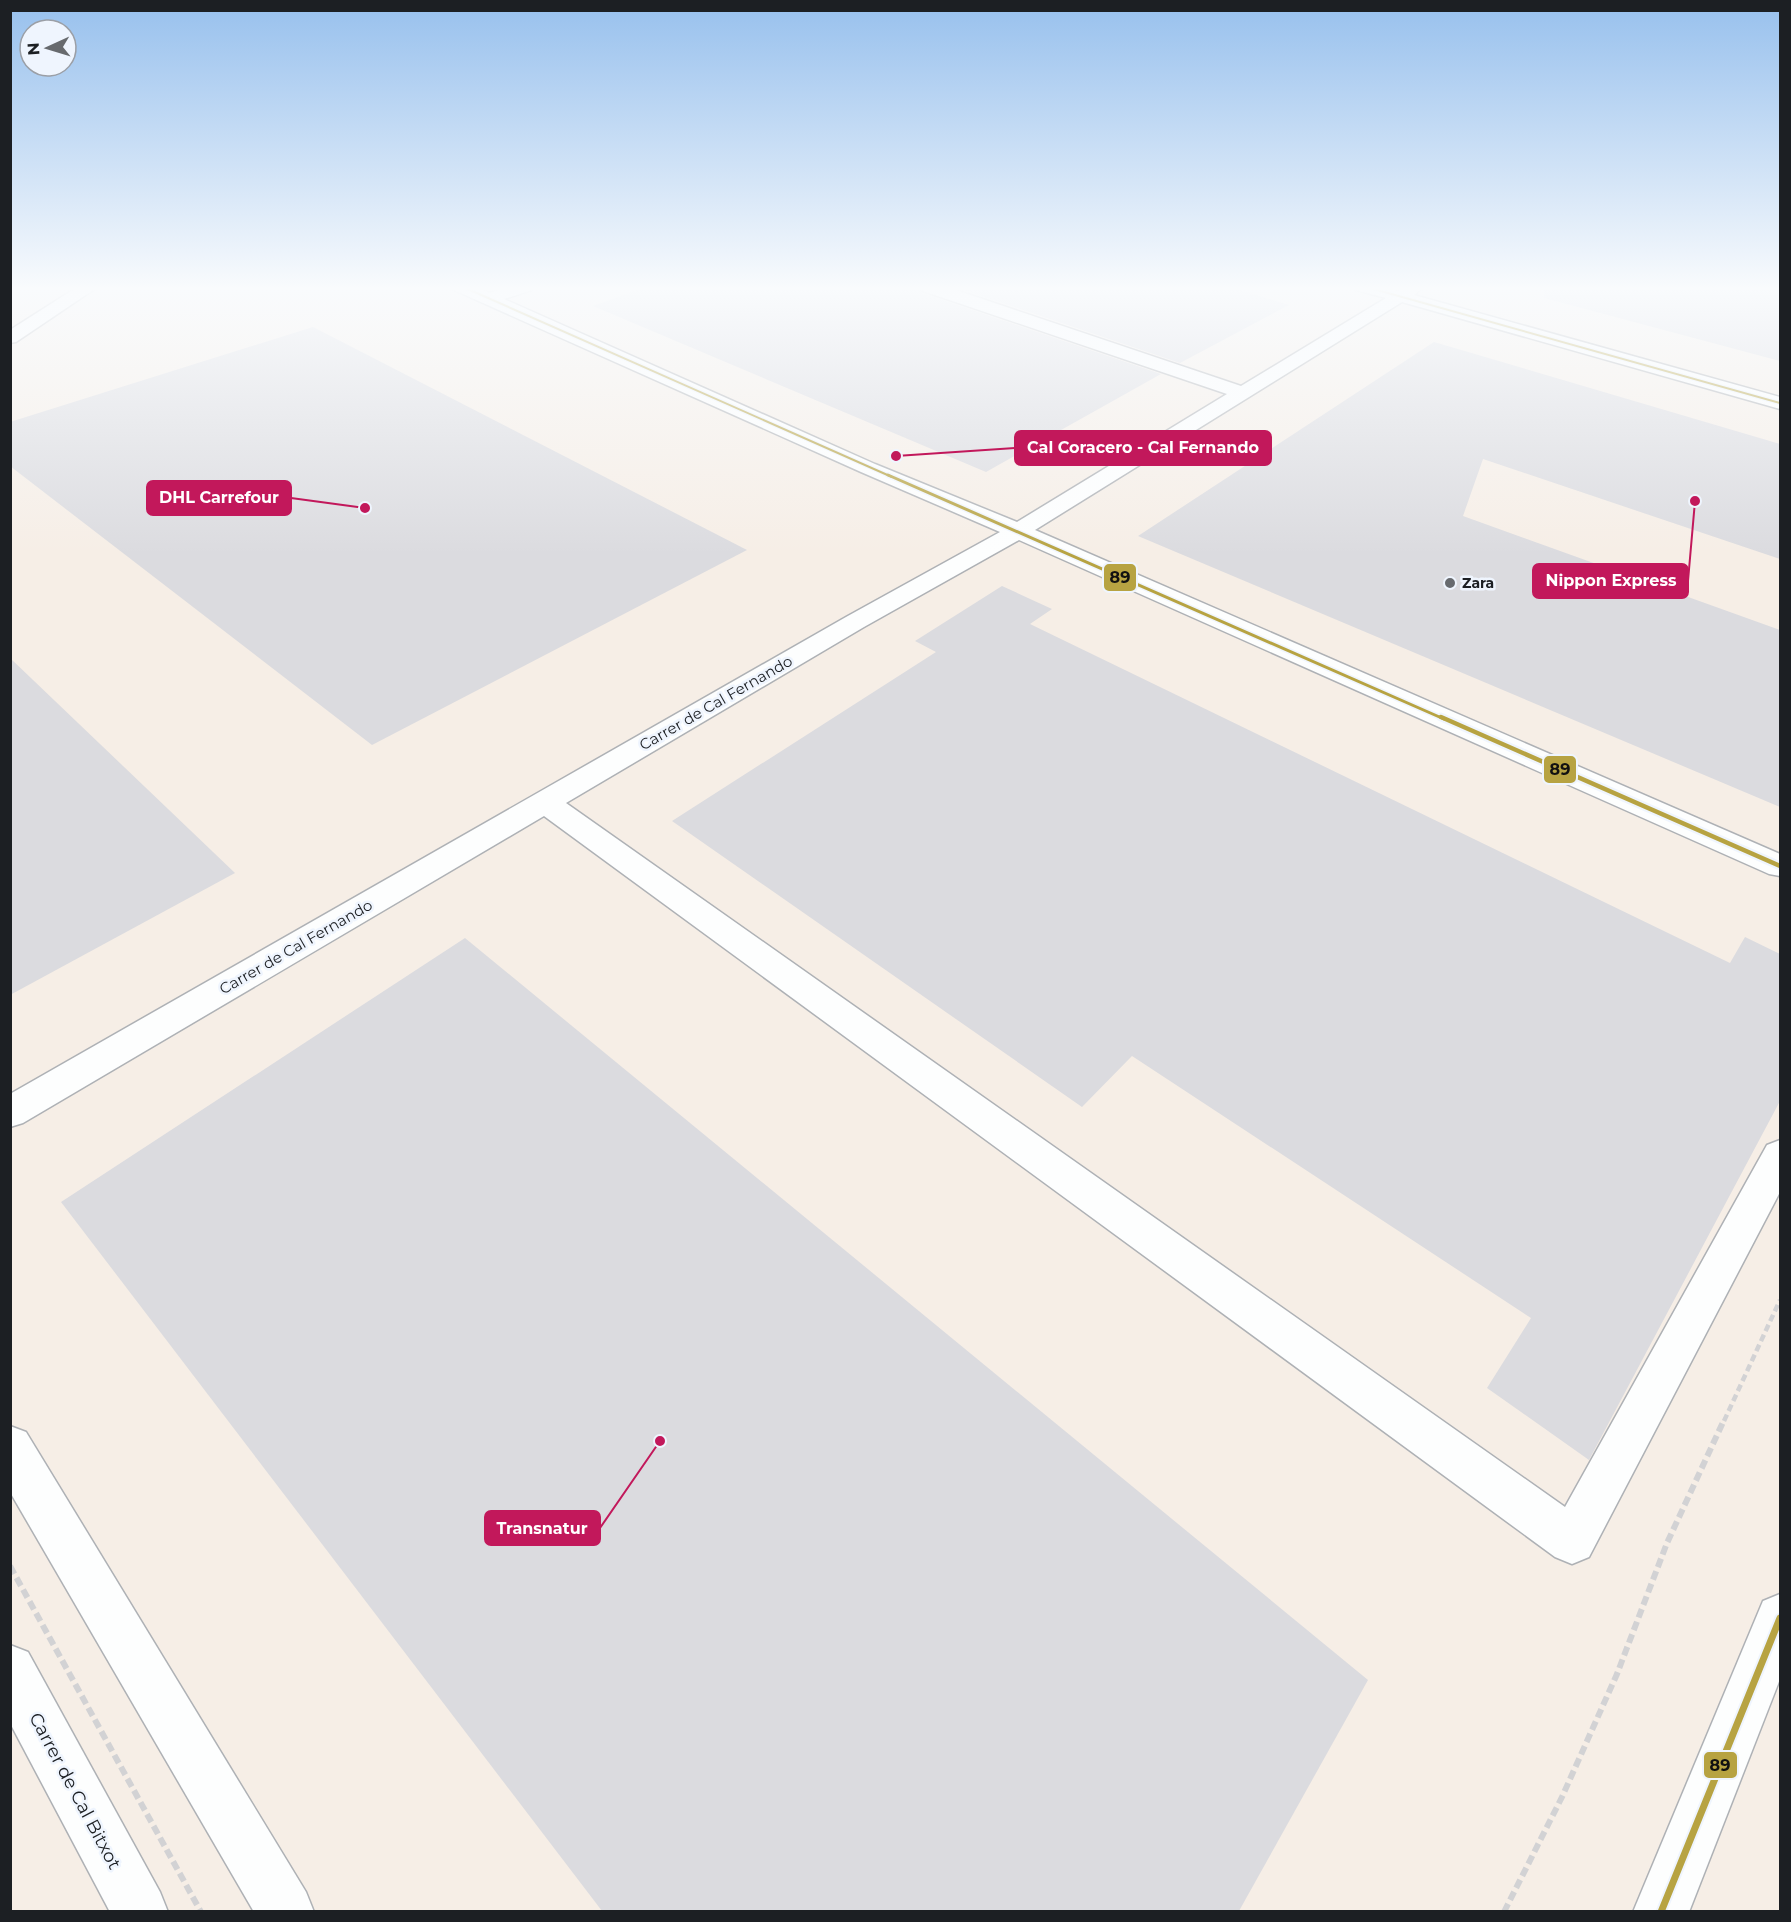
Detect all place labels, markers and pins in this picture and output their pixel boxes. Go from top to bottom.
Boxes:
callout: Cal Coracero - Cal Fernando [1015,431,1271,465]
callout: DHL Carrefour [147,481,291,515]
callout: Nippon Express [1533,564,1688,598]
place label: Zara [1462,574,1494,592]
marker: Zara [1443,576,1457,590]
callout: Transnatur [485,1511,600,1545]

